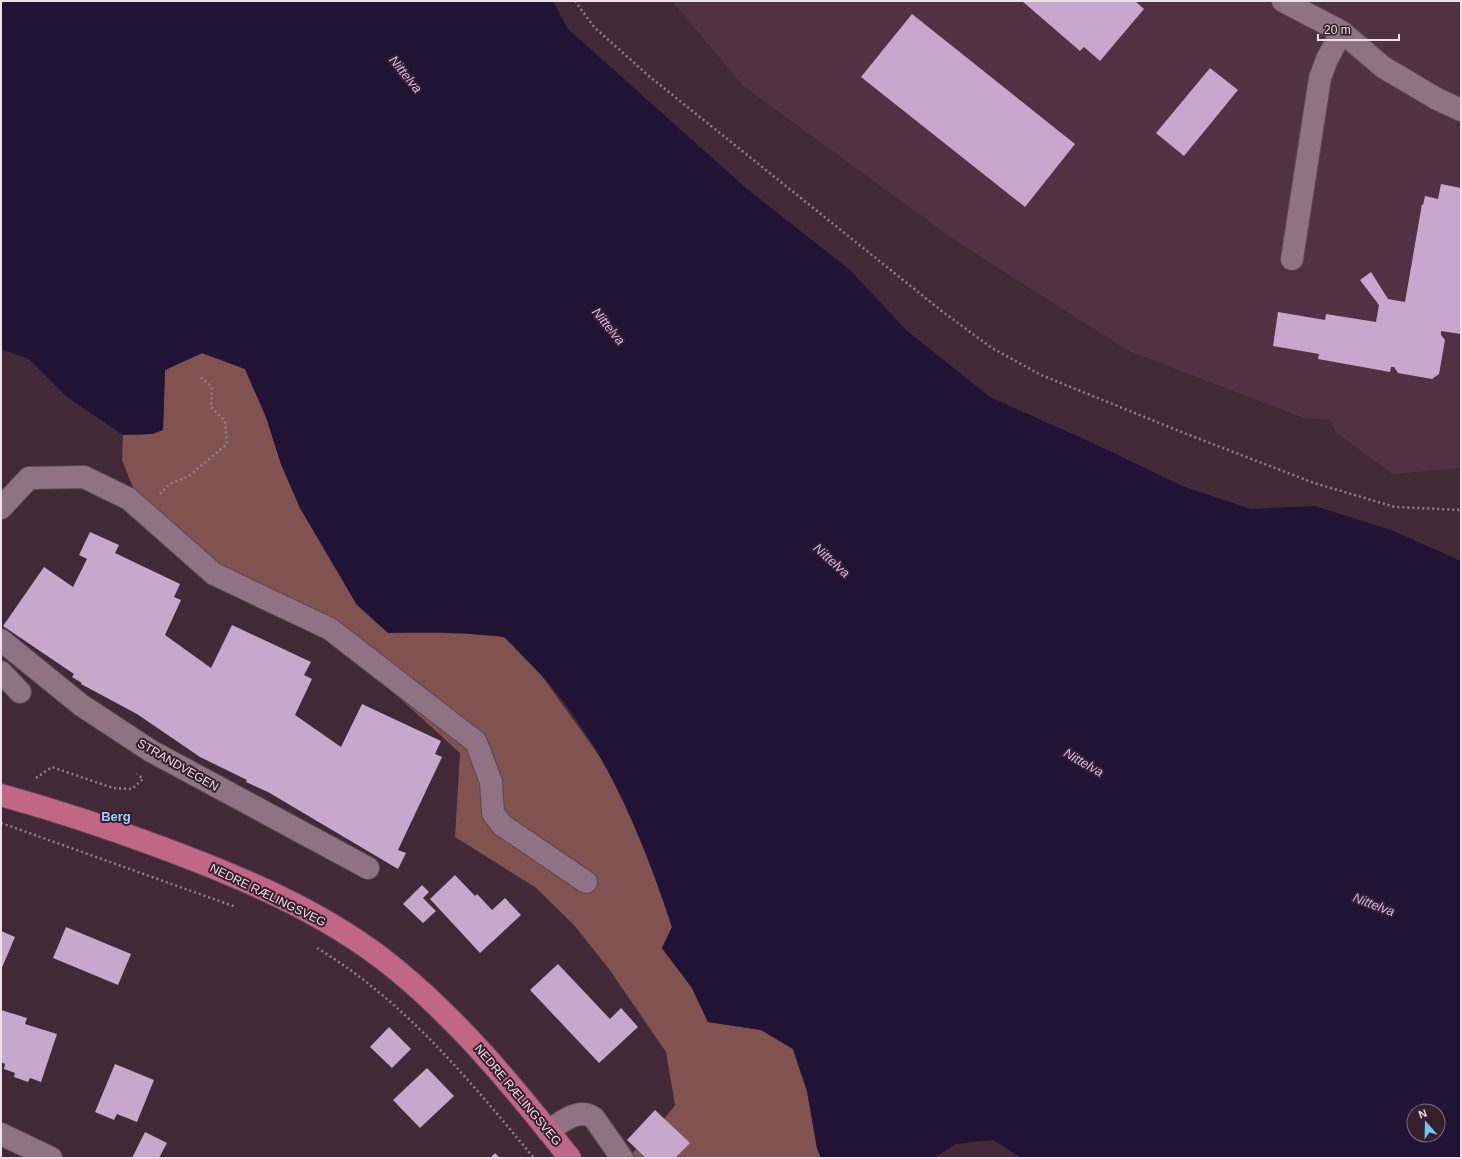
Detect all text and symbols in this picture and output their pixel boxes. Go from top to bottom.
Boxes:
scale bar [1318,16,1399,42]
text: 20 m [1324,23,1351,37]
water label: Nittelva [386,53,425,96]
water label: Nittelva [589,305,628,348]
water label: Nittelva [811,540,853,580]
street label: STRANDVEGEN [135,736,221,794]
water label: Nittelva [1061,745,1106,780]
district label: Berg [101,809,131,824]
street label: NEDRE RÆLINGSVEG [208,861,328,929]
water label: Nittelva [1351,890,1397,919]
street label: NEDRE RÆLINGSVEG [472,1042,564,1148]
north arrow [1406,1103,1446,1143]
text: N [1417,1107,1428,1121]

